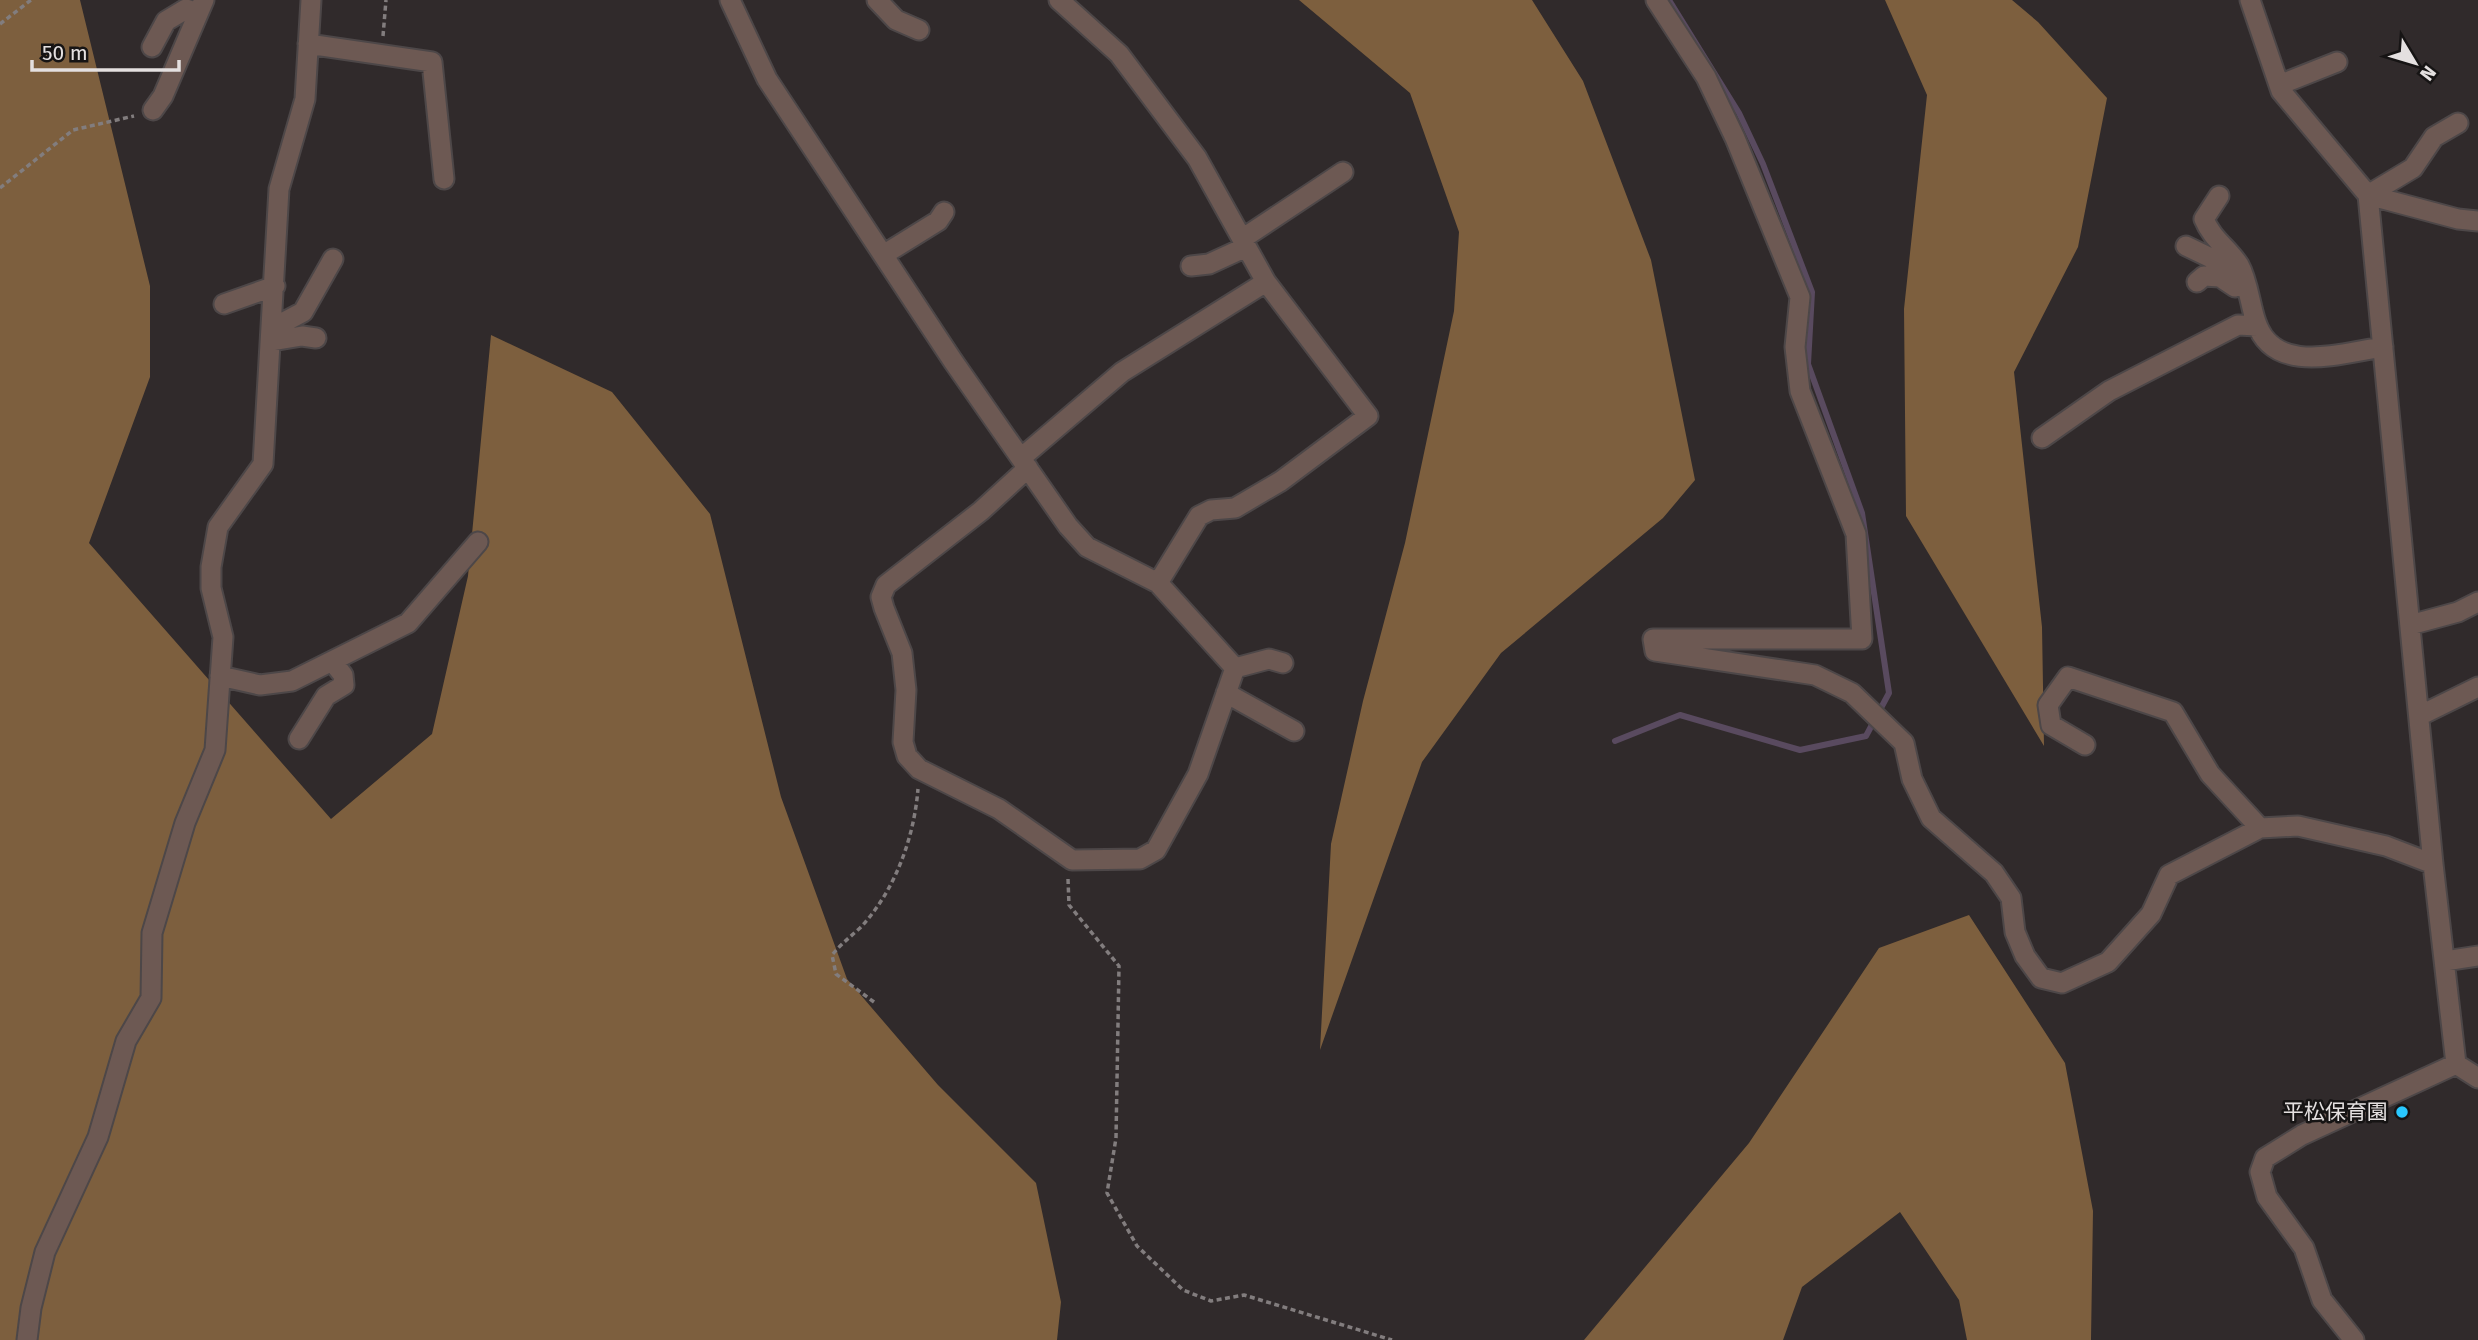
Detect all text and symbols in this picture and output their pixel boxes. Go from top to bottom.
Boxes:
scale bar [32,28,178,72]
north arrow [2380,28,2450,98]
text: 50 m [42,40,88,66]
text: N [2415,61,2441,85]
place label: 平松保育園 [2283,1099,2388,1125]
marker: 平松保育園 [2394,1104,2410,1120]

